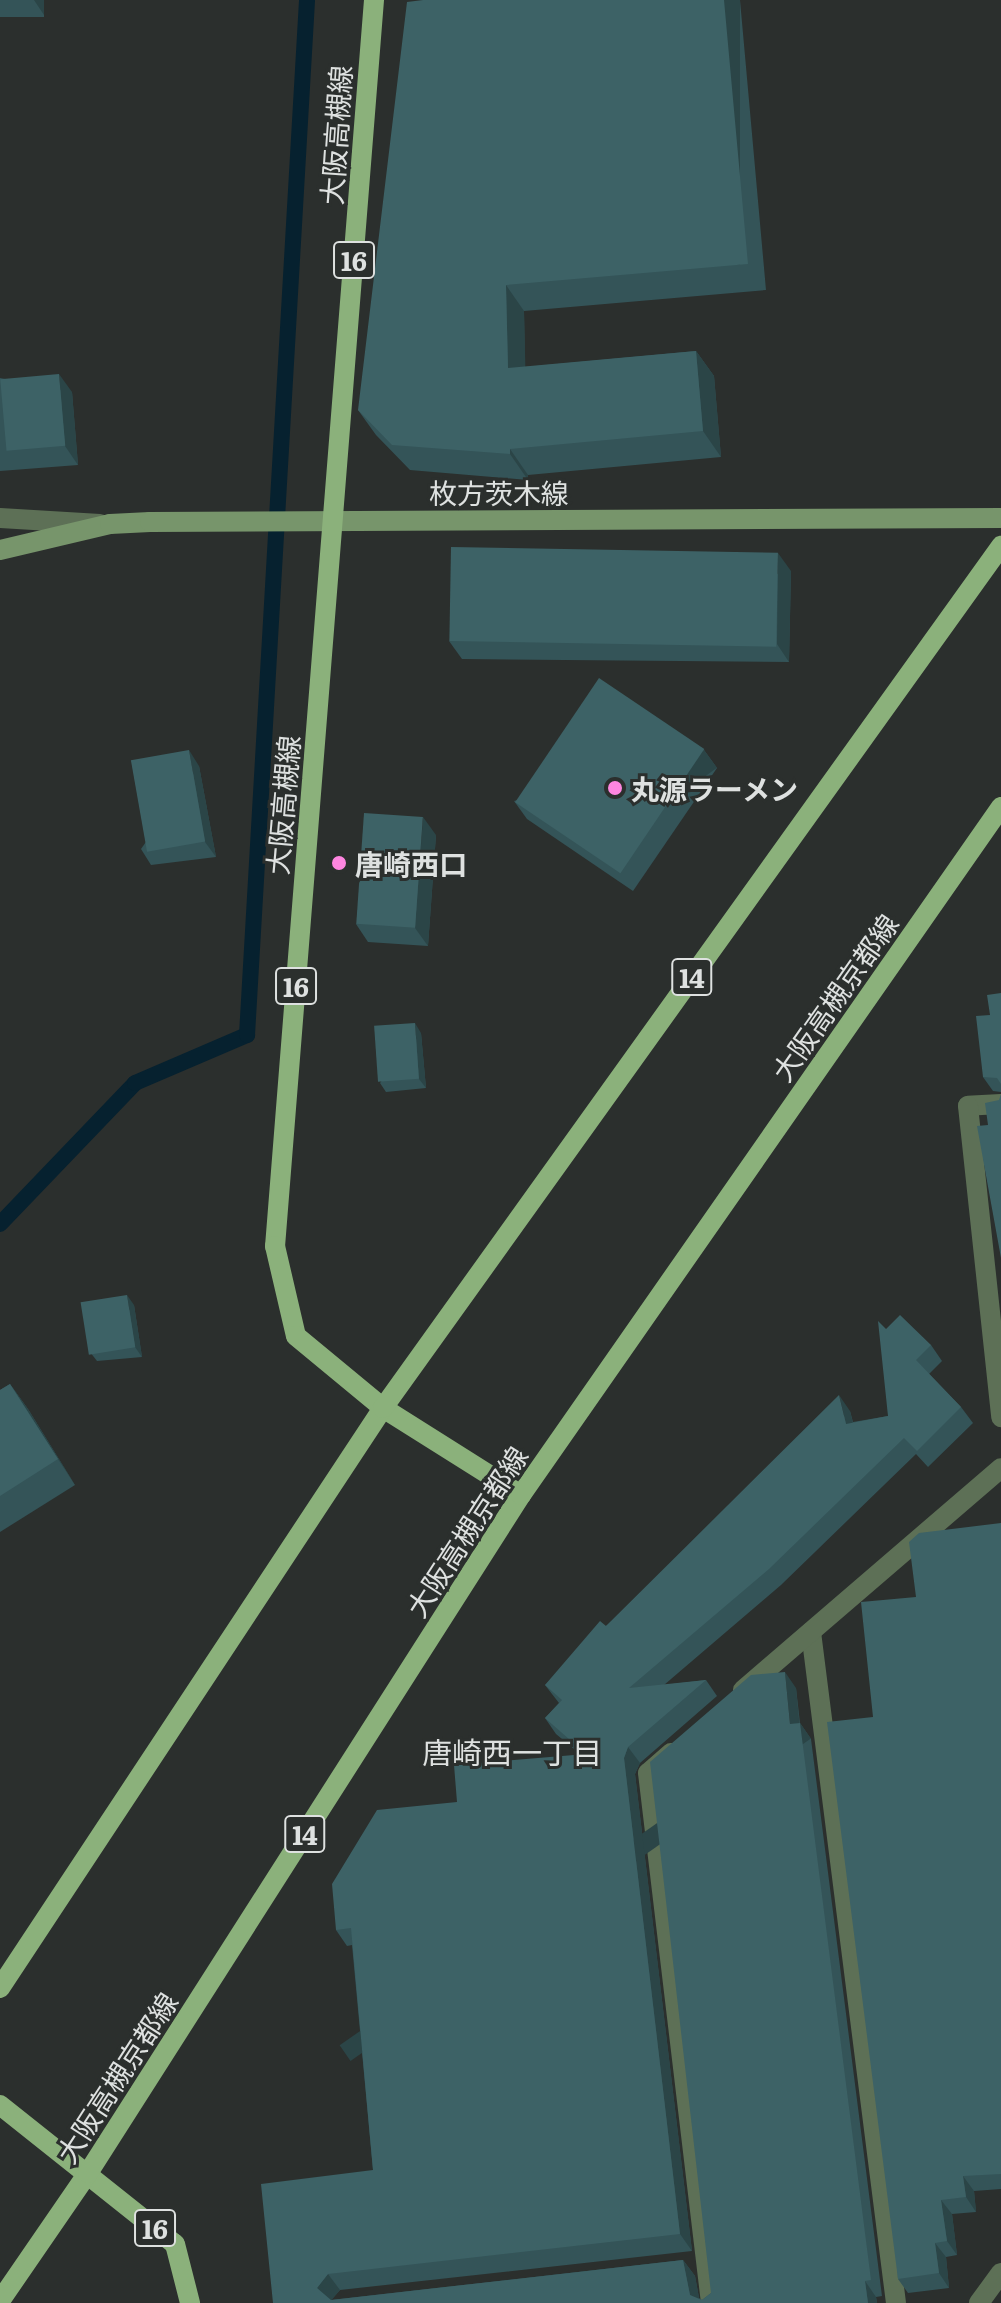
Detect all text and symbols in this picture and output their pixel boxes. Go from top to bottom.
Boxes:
street label: 大阪高槻線 [313,64,357,206]
road number: 16 [332,238,376,282]
street label: 枚方茨木線 [429,475,569,509]
street label: 大阪高槻線 [259,734,305,876]
place label: 丸源ラーメン [631,771,799,805]
marker: 丸源ラーメン [606,779,624,797]
place label: 唐崎西口 [355,846,467,880]
marker: 唐崎西口 [330,854,348,872]
street label: 大阪高槻京都線 [764,907,904,1087]
road number: 14 [670,955,714,999]
road number: 16 [274,964,318,1008]
street label: 大阪高槻京都線 [399,1440,533,1622]
district label: 唐崎西一丁目 [422,1733,602,1769]
road number: 14 [283,1812,327,1856]
street label: 大阪高槻京都線 [49,1986,183,2168]
road number: 16 [133,2206,177,2250]

